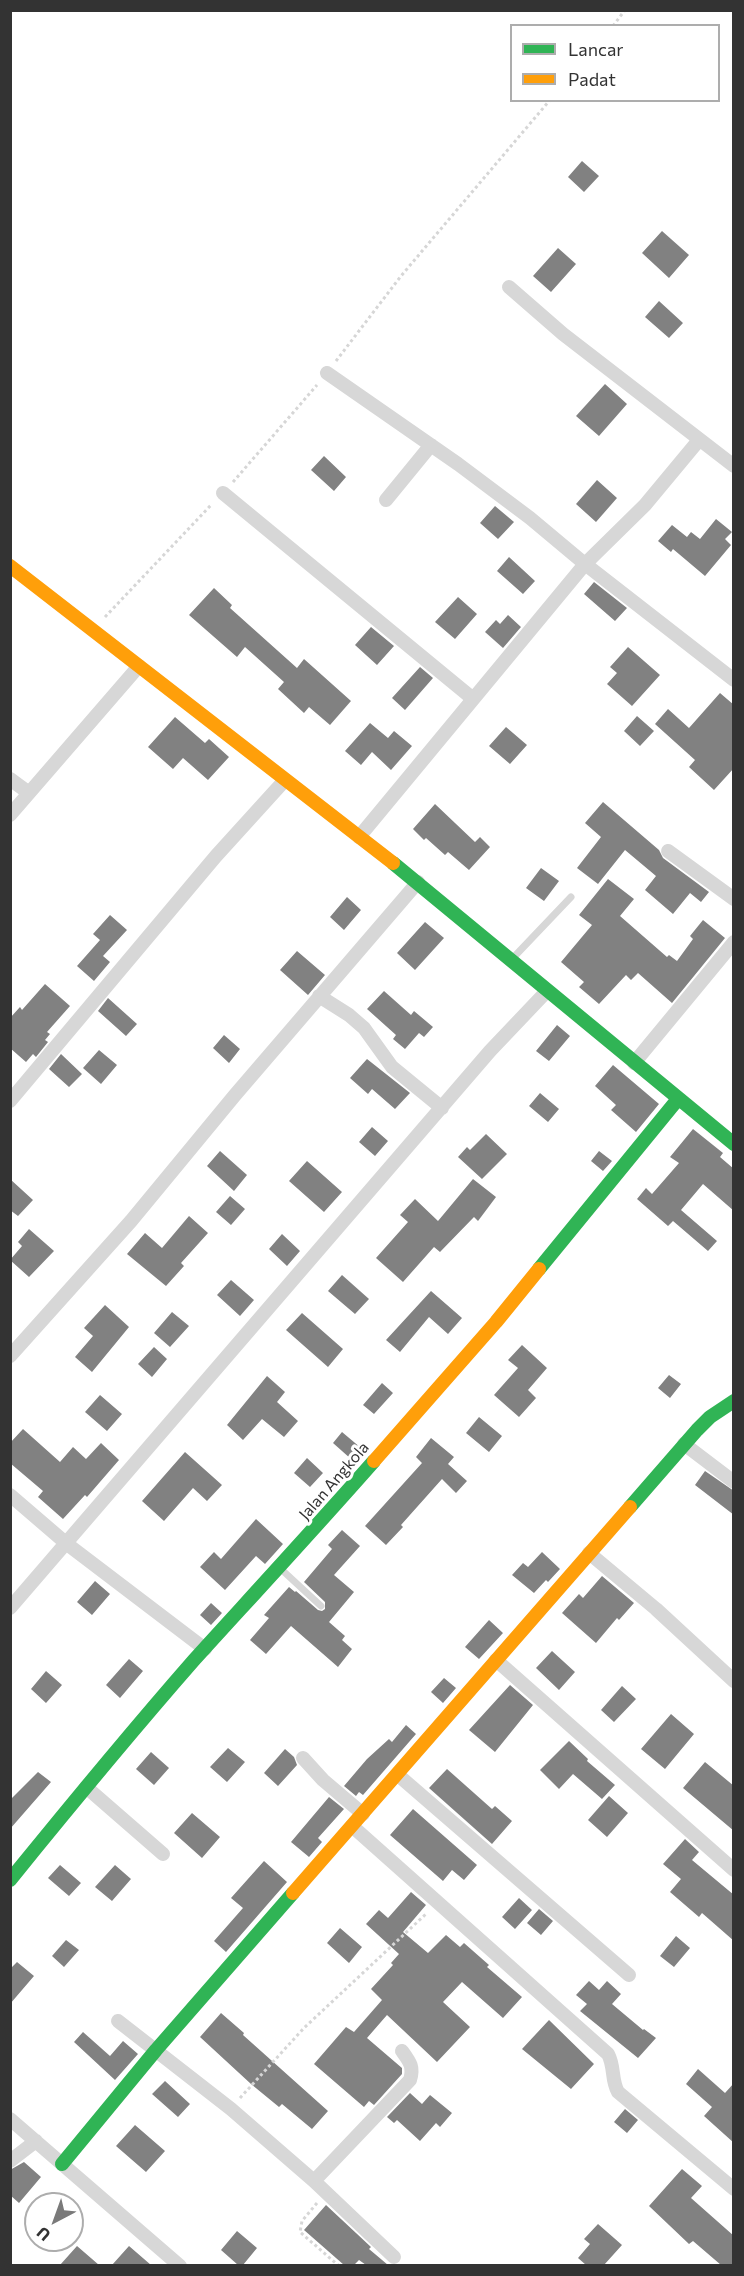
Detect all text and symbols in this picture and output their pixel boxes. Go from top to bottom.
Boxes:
legend [510,24,720,102]
text: Lancar [568,38,624,60]
text: Padat [568,68,616,90]
street label: Jalan Angkola [295,1438,373,1524]
north arrow [24,2192,84,2252]
text: U [33,2223,54,2245]

